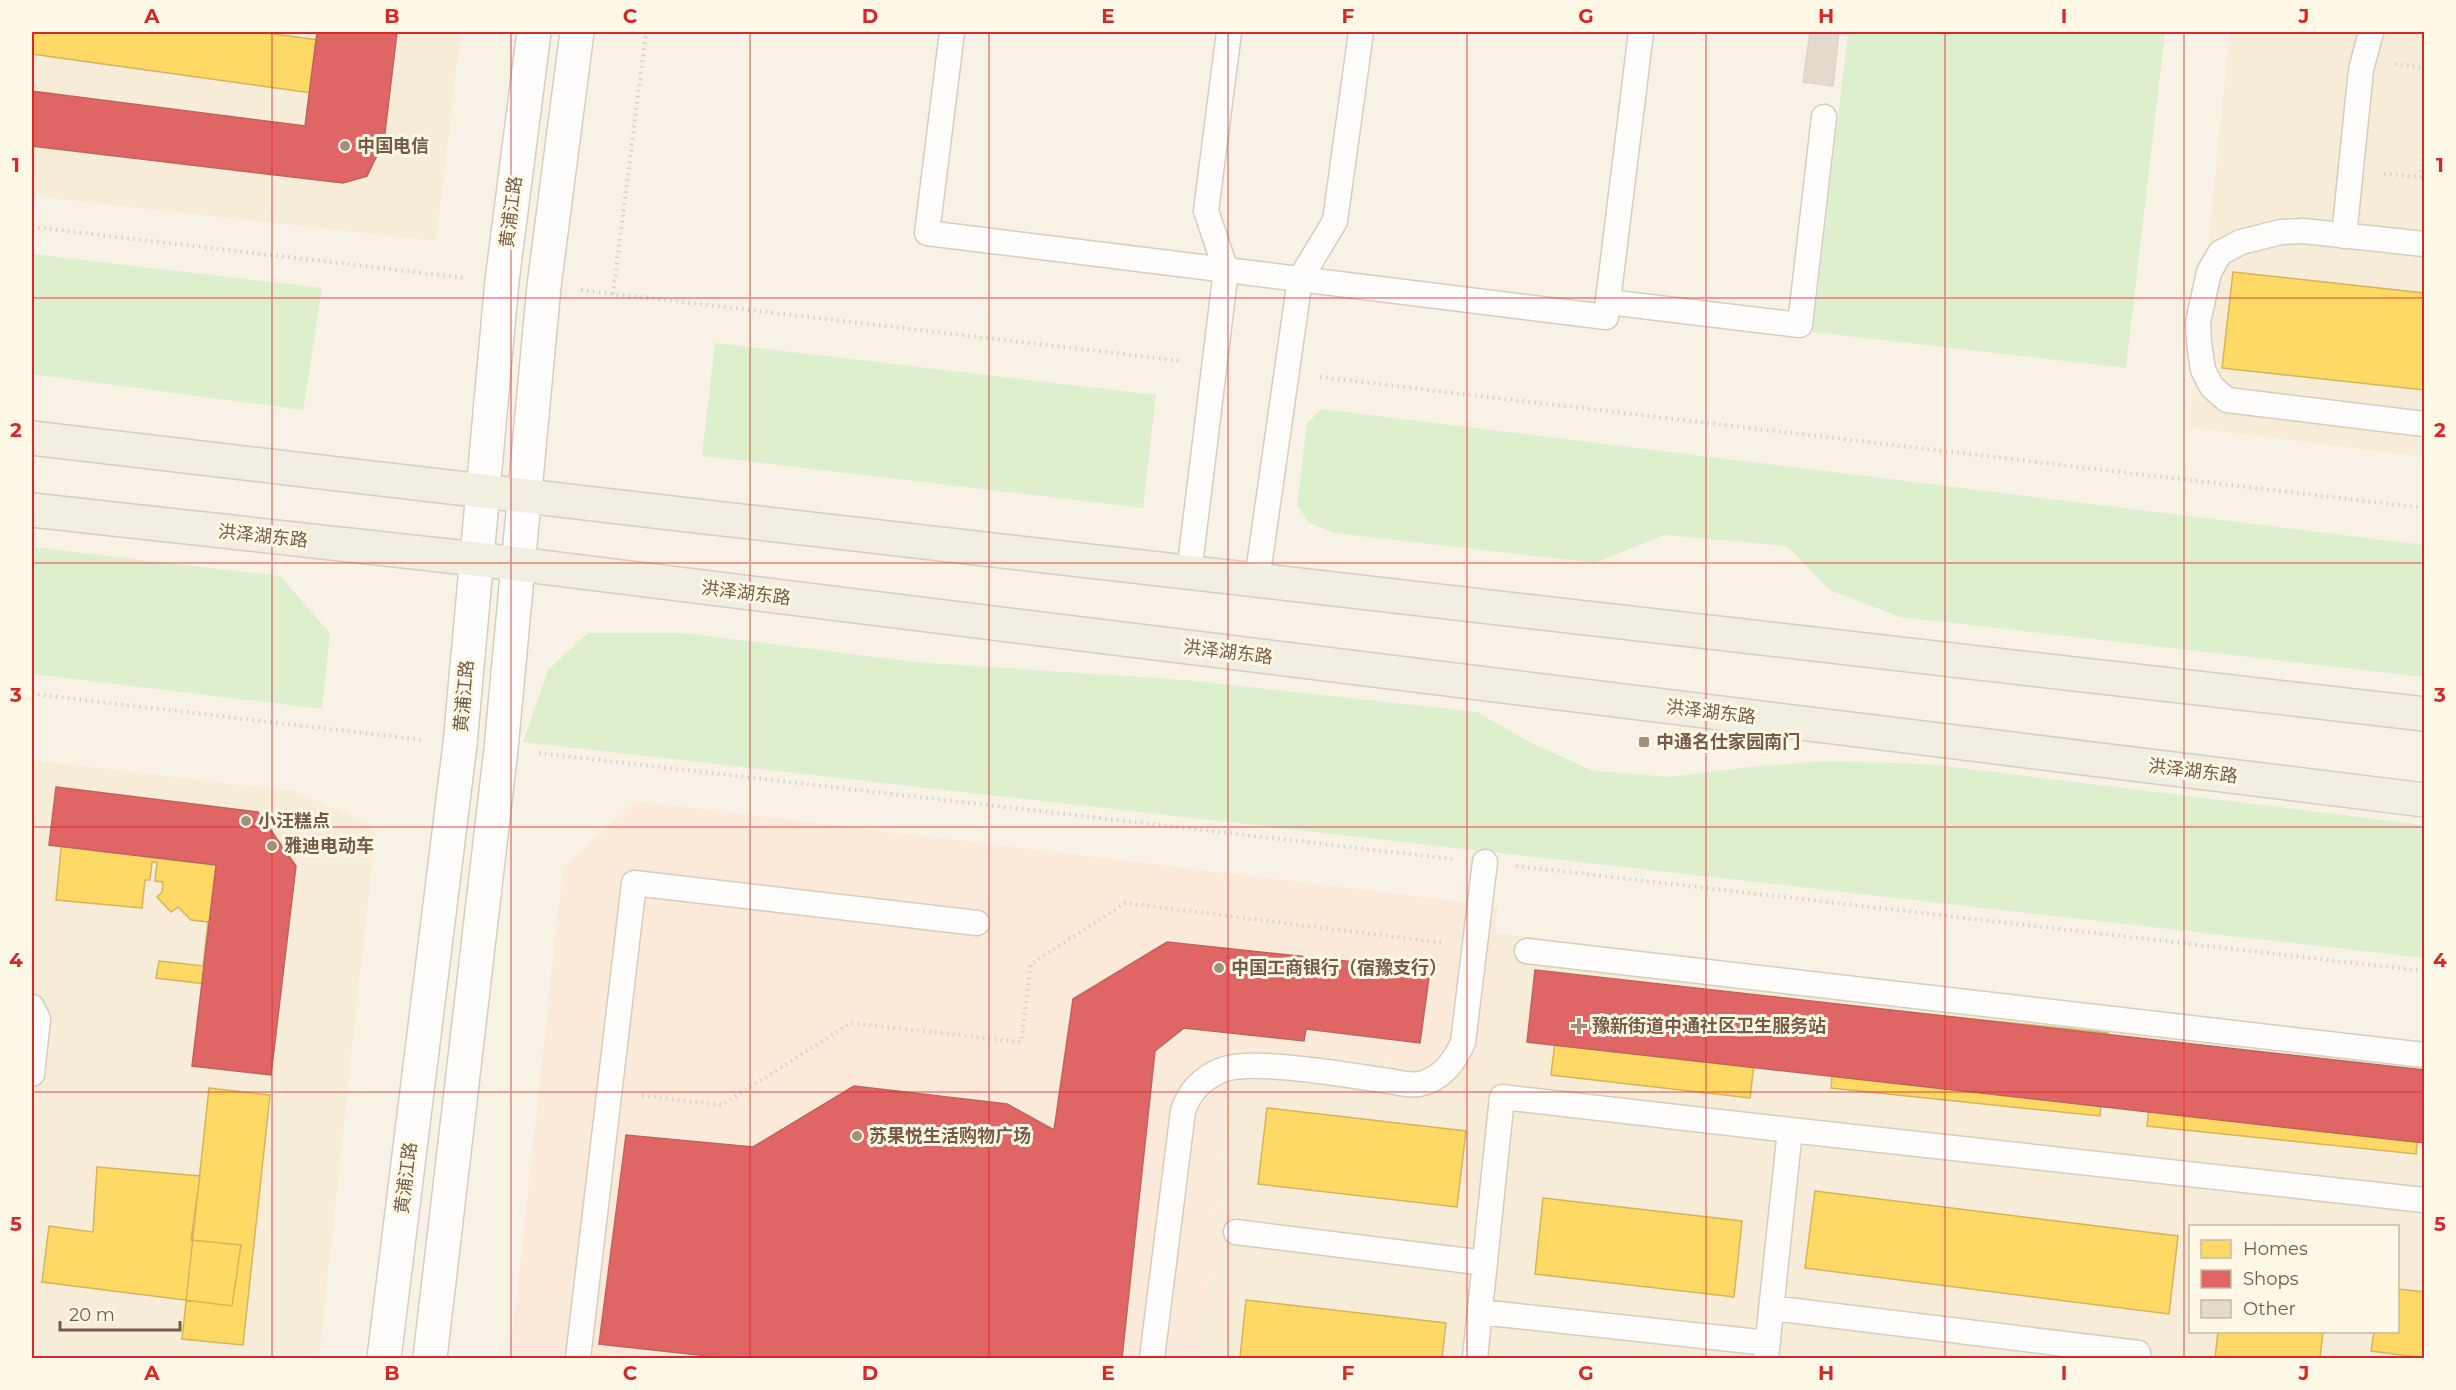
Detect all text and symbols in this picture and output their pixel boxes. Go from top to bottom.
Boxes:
text: A [143,4,160,28]
text: B [384,4,400,28]
text: C [623,4,638,28]
text: D [862,4,878,28]
text: E [1101,4,1115,28]
text: F [1342,4,1355,28]
text: G [1578,4,1594,28]
text: H [1818,4,1834,28]
text: I [2061,4,2067,28]
text: J [2298,4,2309,28]
place label: 中国电信 [357,135,429,157]
marker: 中国电信 [338,139,352,153]
text: 1 [12,153,20,177]
text: 1 [2436,153,2444,177]
street label: 黄浦江路 [496,175,526,249]
text: 2 [10,418,22,442]
text: 2 [2434,418,2446,442]
street label: 洪泽湖东路 [217,520,309,552]
street label: 洪泽湖东路 [700,577,792,609]
street label: 洪泽湖东路 [1182,636,1274,668]
street label: 黄浦江路 [450,659,478,733]
text: 3 [9,683,22,707]
text: 3 [2433,683,2446,707]
street label: 洪泽湖东路 [1665,696,1757,728]
place label: 中通名仕家园南门 [1656,731,1800,753]
marker: 中通名仕家园南门 [1637,735,1651,749]
street label: 洪泽湖东路 [2147,755,2239,787]
place label: 小汪糕点 [258,810,330,832]
marker: 小汪糕点 [239,814,253,828]
place label: 雅迪电动车 [284,835,374,857]
marker: 雅迪电动车 [265,839,279,853]
text: 4 [9,948,23,972]
text: 4 [2433,948,2447,972]
place label: 中国工商银行（宿豫支行） [1231,957,1447,979]
marker: 中国工商银行（宿豫支行） [1212,961,1226,975]
place label: 豫新街道中通社区卫生服务站 [1592,1015,1826,1037]
marker: 豫新街道中通社区卫生服务站 [1570,1017,1588,1035]
place label: 苏果悦生活购物广场 [869,1125,1031,1147]
marker: 苏果悦生活购物广场 [850,1129,864,1143]
street label: 黄浦江路 [391,1141,421,1215]
text: 5 [10,1212,22,1236]
text: 5 [2434,1212,2446,1236]
legend [2189,1225,2399,1333]
text: Homes [2243,1238,2308,1260]
text: Shops [2243,1268,2299,1290]
scale bar [60,1294,180,1332]
text: Other [2243,1298,2296,1320]
text: 20 m [69,1304,115,1326]
text: A [143,1361,160,1385]
text: B [384,1361,400,1385]
text: C [623,1361,638,1385]
text: D [862,1361,878,1385]
text: E [1101,1361,1115,1385]
text: F [1342,1361,1355,1385]
text: G [1578,1361,1594,1385]
text: H [1818,1361,1834,1385]
text: I [2061,1361,2067,1385]
text: J [2298,1361,2309,1385]

